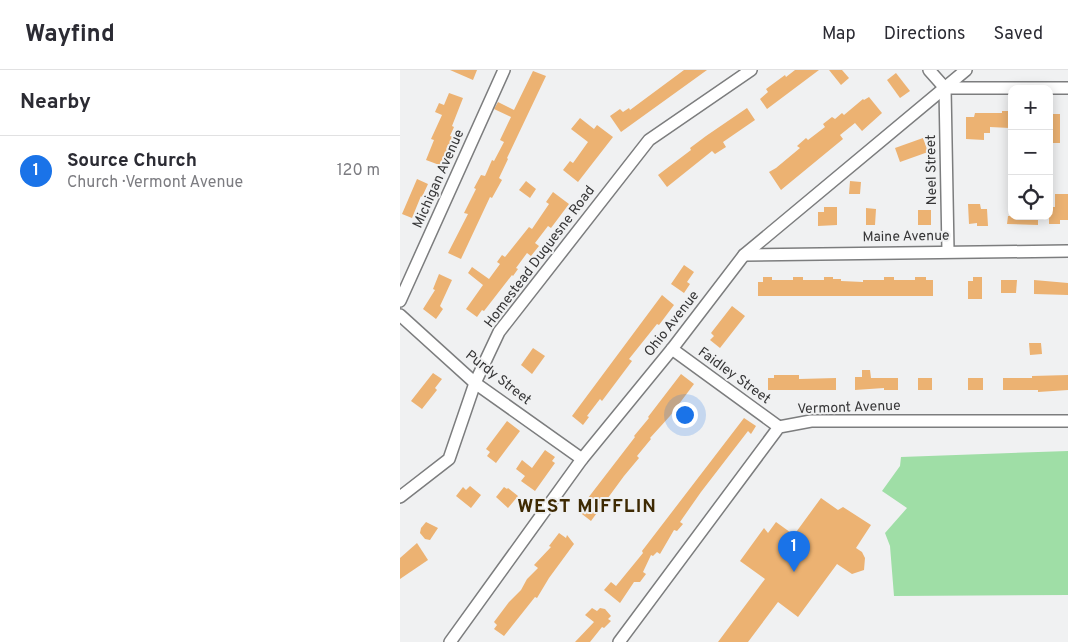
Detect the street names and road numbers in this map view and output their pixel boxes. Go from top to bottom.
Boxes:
street label: Michigan Avenue [410,127,468,231]
street label: Neel Street [923,134,941,206]
street label: Homestead Duquesne Road [481,183,599,331]
street label: Maine Avenue [862,228,950,246]
street label: Ohio Avenue [641,288,703,360]
street label: Faidley Street [694,344,774,408]
street label: Purdy Street [462,347,534,409]
street label: Vermont Avenue [797,398,901,418]

